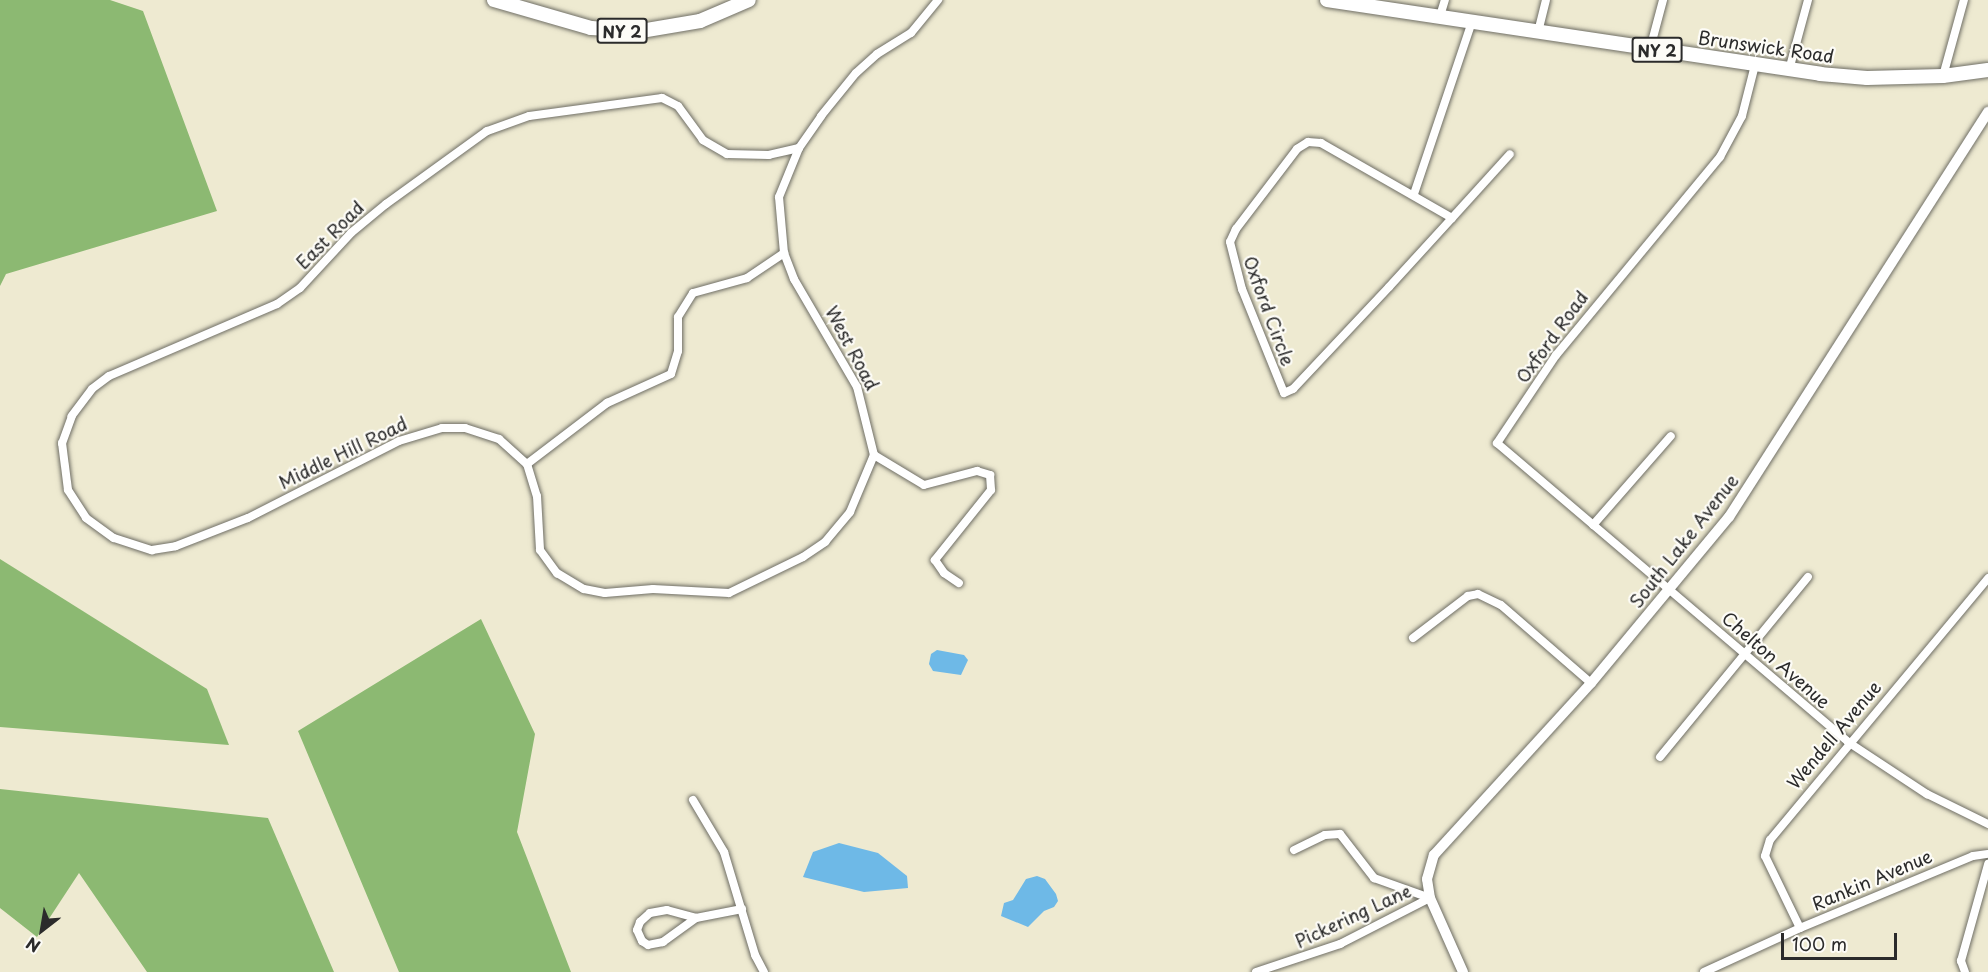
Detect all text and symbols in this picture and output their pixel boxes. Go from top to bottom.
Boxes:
road number: NY 2 [595,18,649,44]
street label: Brunswick Road [1696,27,1836,67]
road number: NY 2 [1630,37,1684,63]
street label: East Road [292,197,368,273]
street label: Oxford Circle [1239,253,1299,369]
street label: Oxford Road [1512,287,1592,387]
street label: West Road [821,303,883,393]
street label: Middle Hill Road [274,412,412,494]
street label: South Lake Avenue [1625,470,1743,612]
street label: Chelton Avenue [1718,608,1834,712]
street label: Wendell Avenue [1783,677,1885,793]
street label: Rankin Avenue [1809,845,1935,915]
street label: Pickering Lane [1291,880,1415,952]
north arrow [12,900,72,960]
scale bar [1784,921,1900,959]
text: 100 m [1792,930,1847,957]
text: N [21,932,44,959]

